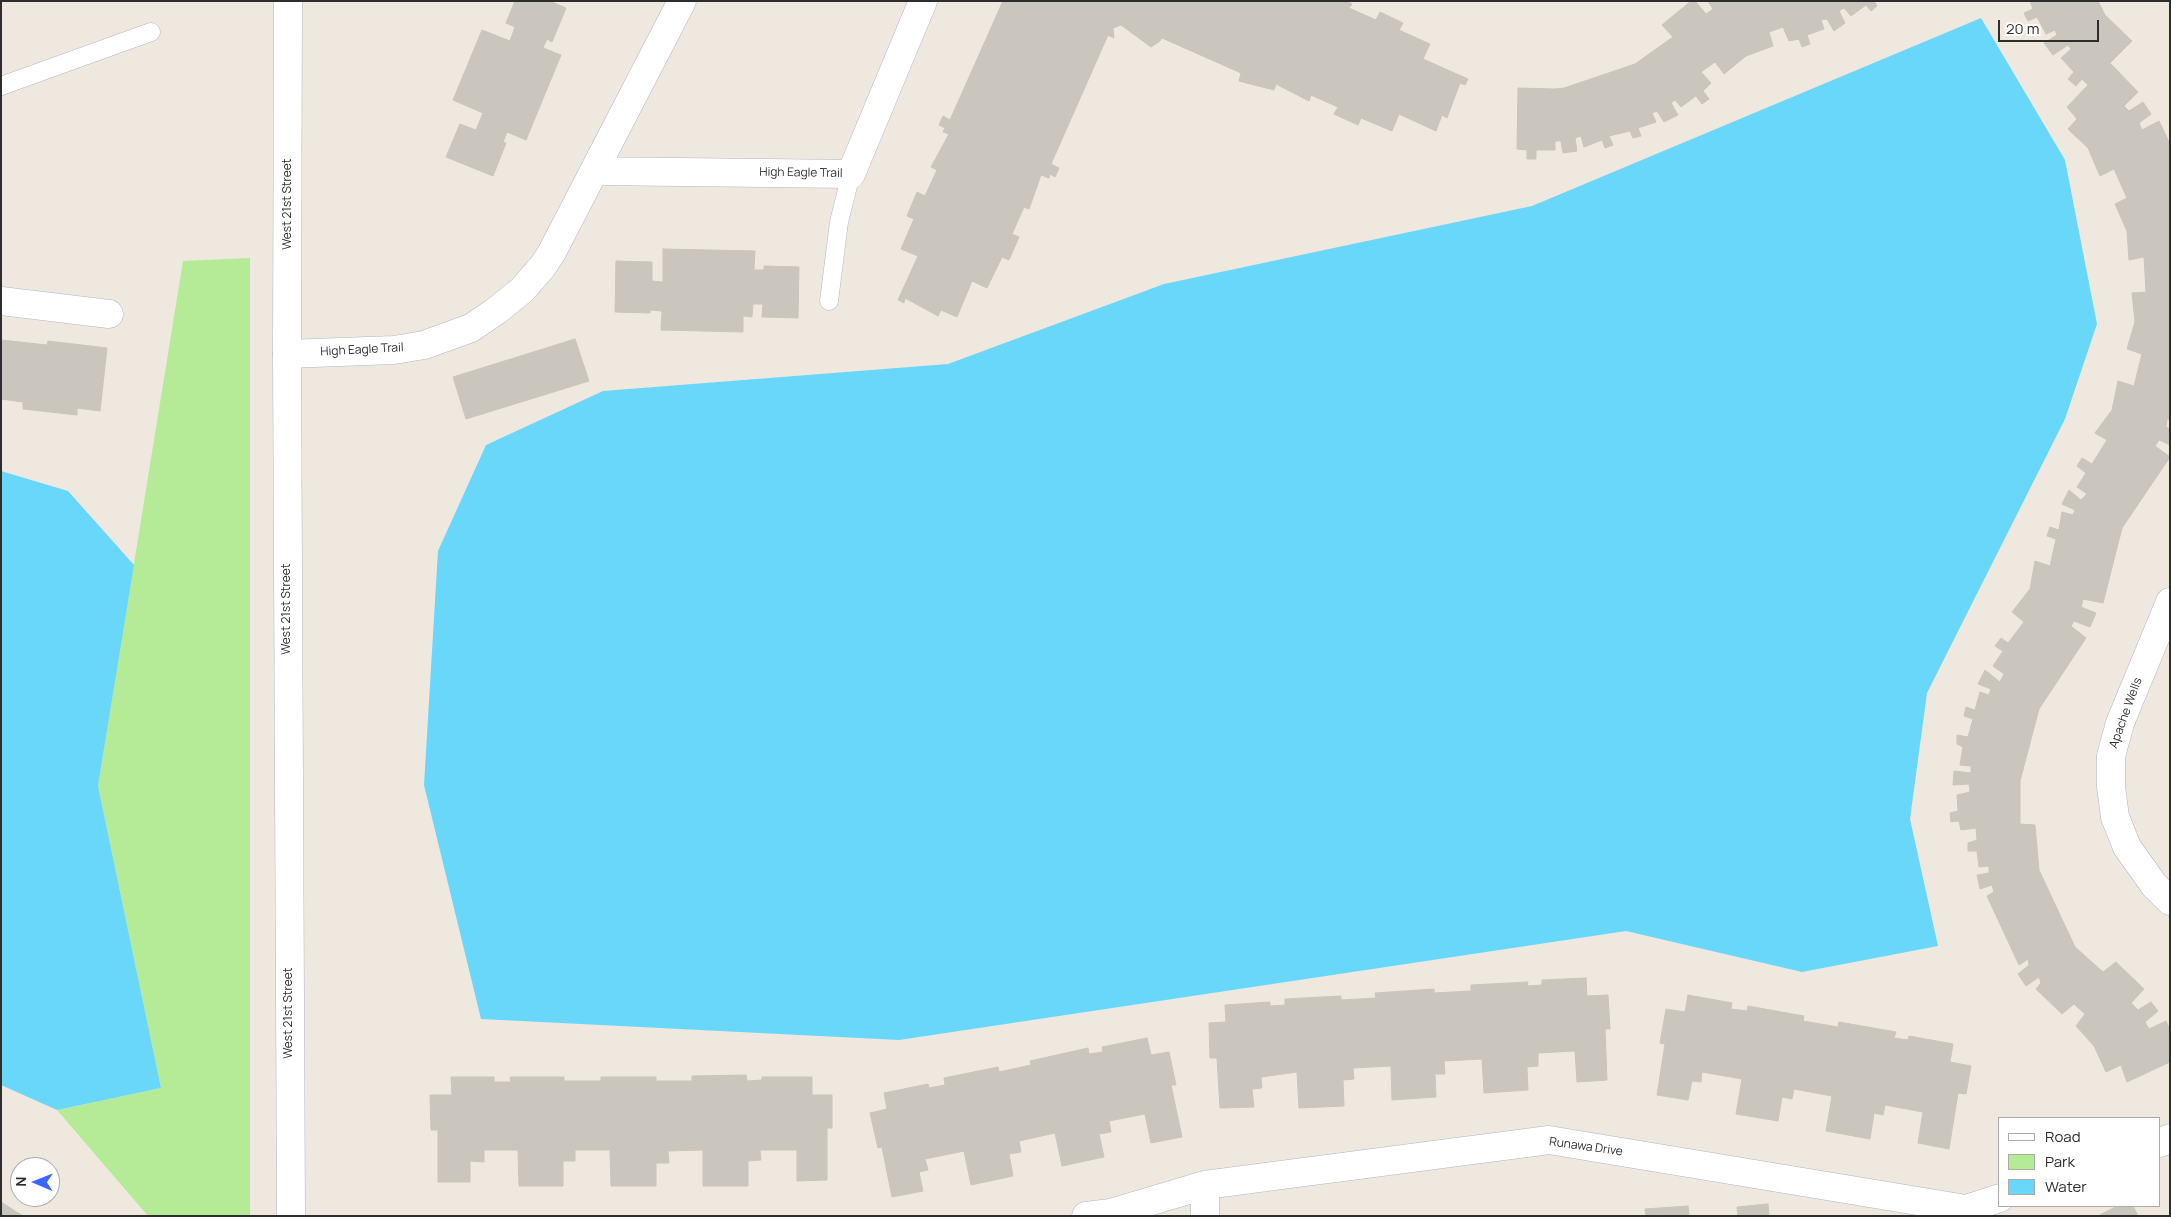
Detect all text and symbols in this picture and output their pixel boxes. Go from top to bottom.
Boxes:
scale bar [2001,10,2102,42]
text: 20 m [2006,18,2039,39]
street label: West 21st Street [281,158,295,250]
street label: High Eagle Trail [759,165,843,181]
street label: High Eagle Trail [320,341,404,359]
street label: West 21st Street [280,563,294,655]
street label: Apache Wells [2107,676,2145,750]
street label: West 21st Street [282,967,296,1059]
legend [1998,1117,2161,1207]
text: Road [2045,1126,2081,1147]
street label: Runawa Drive [1548,1135,1624,1159]
text: Park [2045,1151,2075,1172]
north arrow [10,1157,60,1207]
text: Water [2045,1176,2087,1197]
text: N [11,1177,30,1187]

